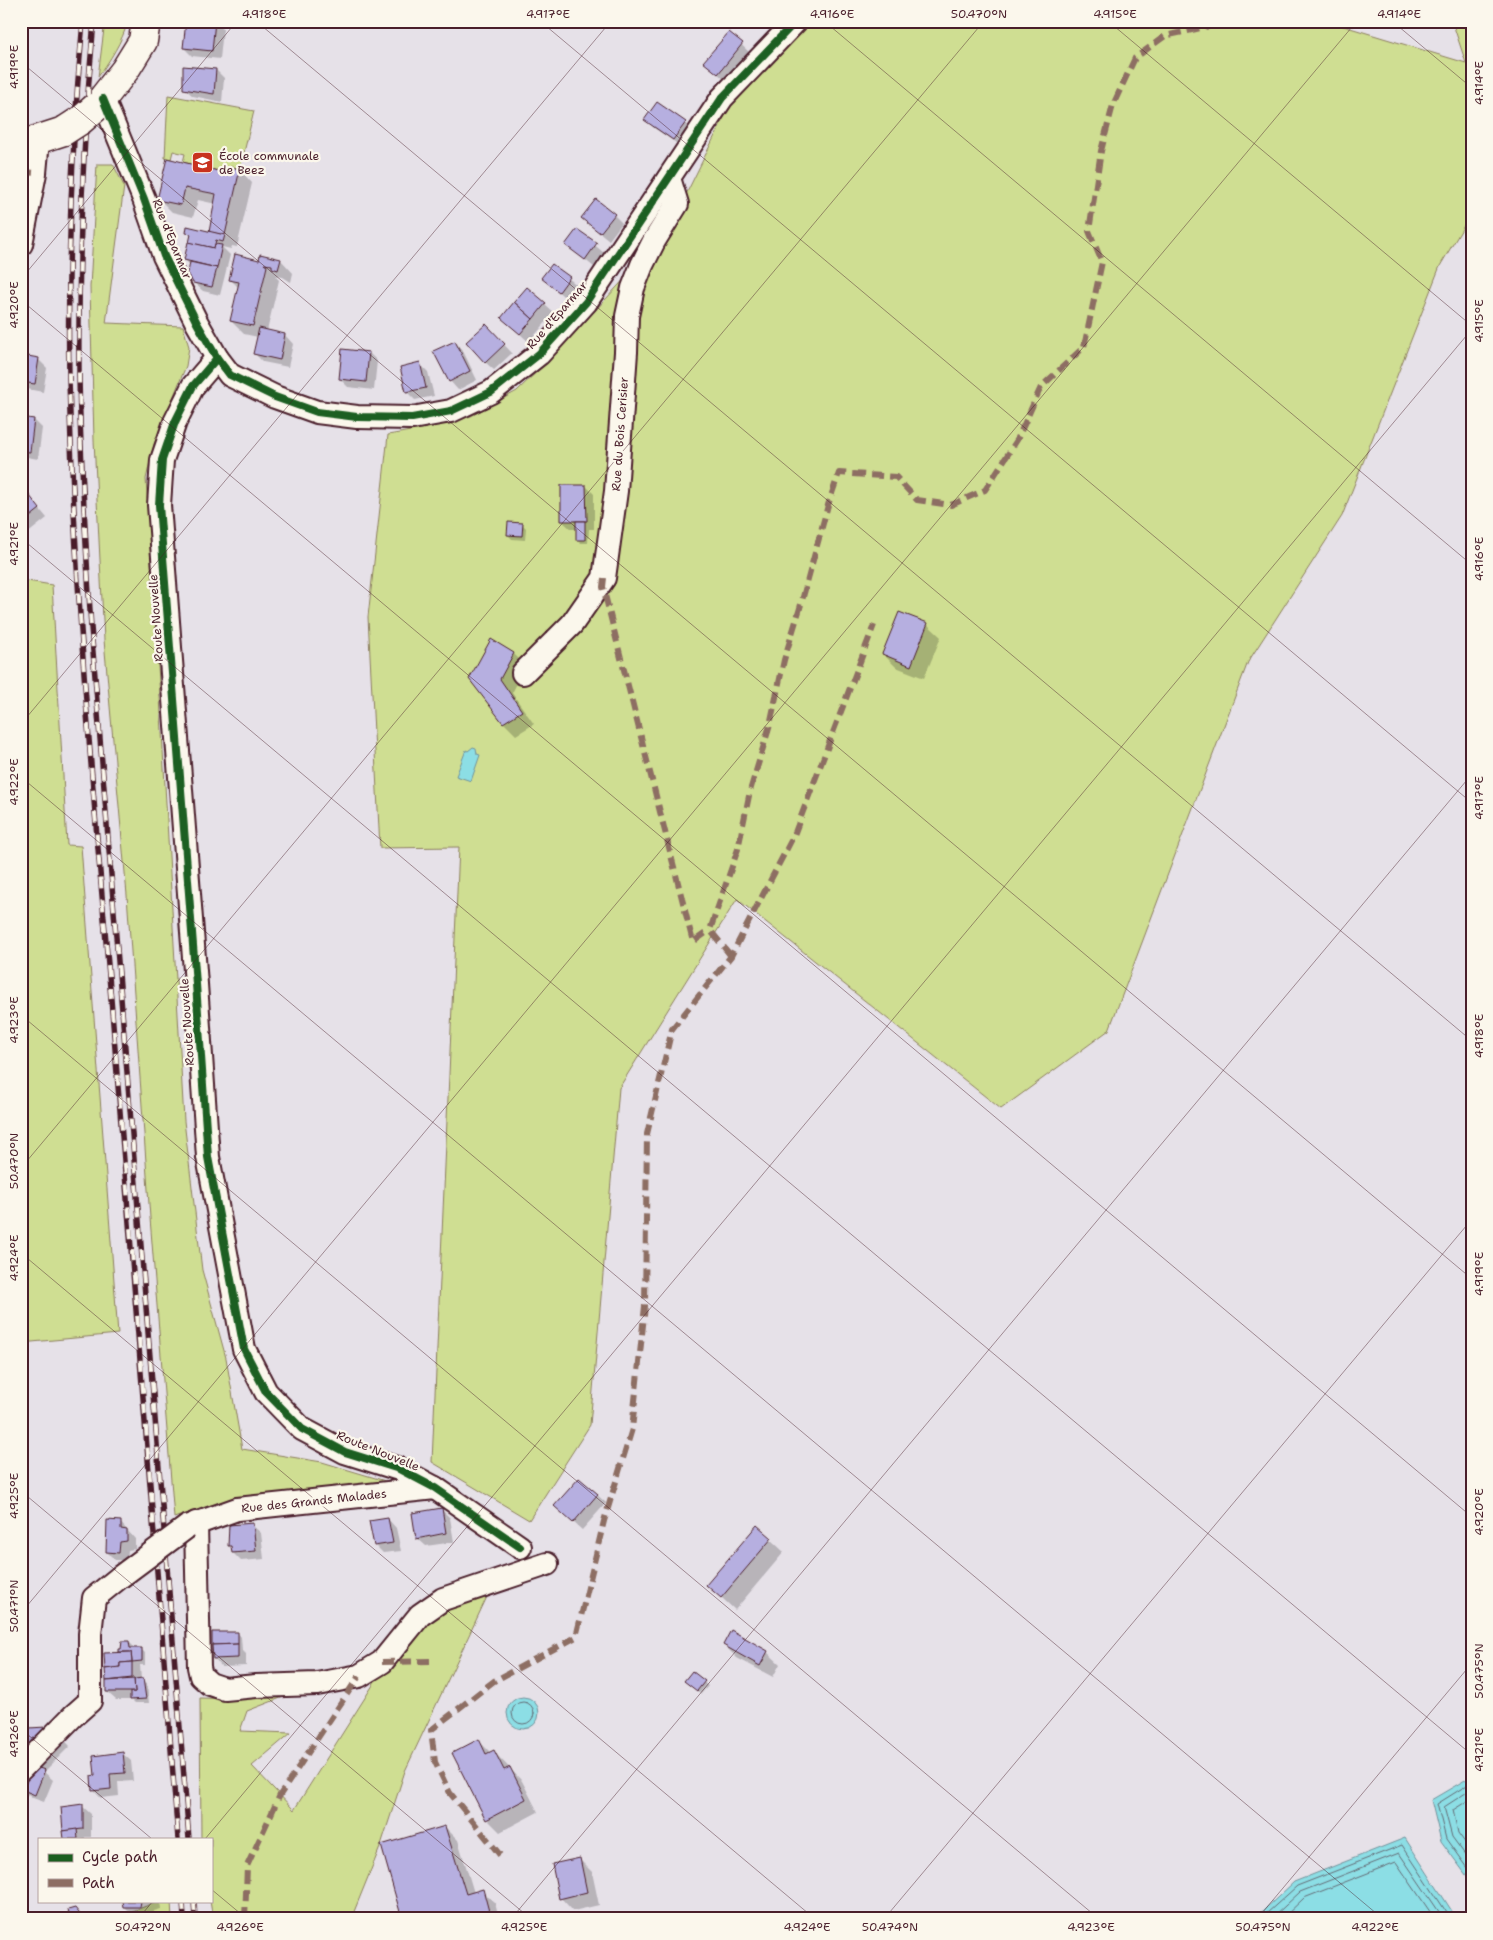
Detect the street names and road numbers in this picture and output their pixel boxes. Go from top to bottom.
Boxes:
street label: Rue d'Eparmar [149,196,196,282]
street label: Rue d'Eparmar [523,277,591,352]
street label: Rue du Bois Cerisier [608,376,632,492]
street label: Route Nouvelle [145,573,167,662]
street label: Route Nouvelle [176,977,198,1066]
street label: Route Nouvelle [334,1427,422,1475]
street label: Rue des Grands Malades [241,1485,388,1517]

